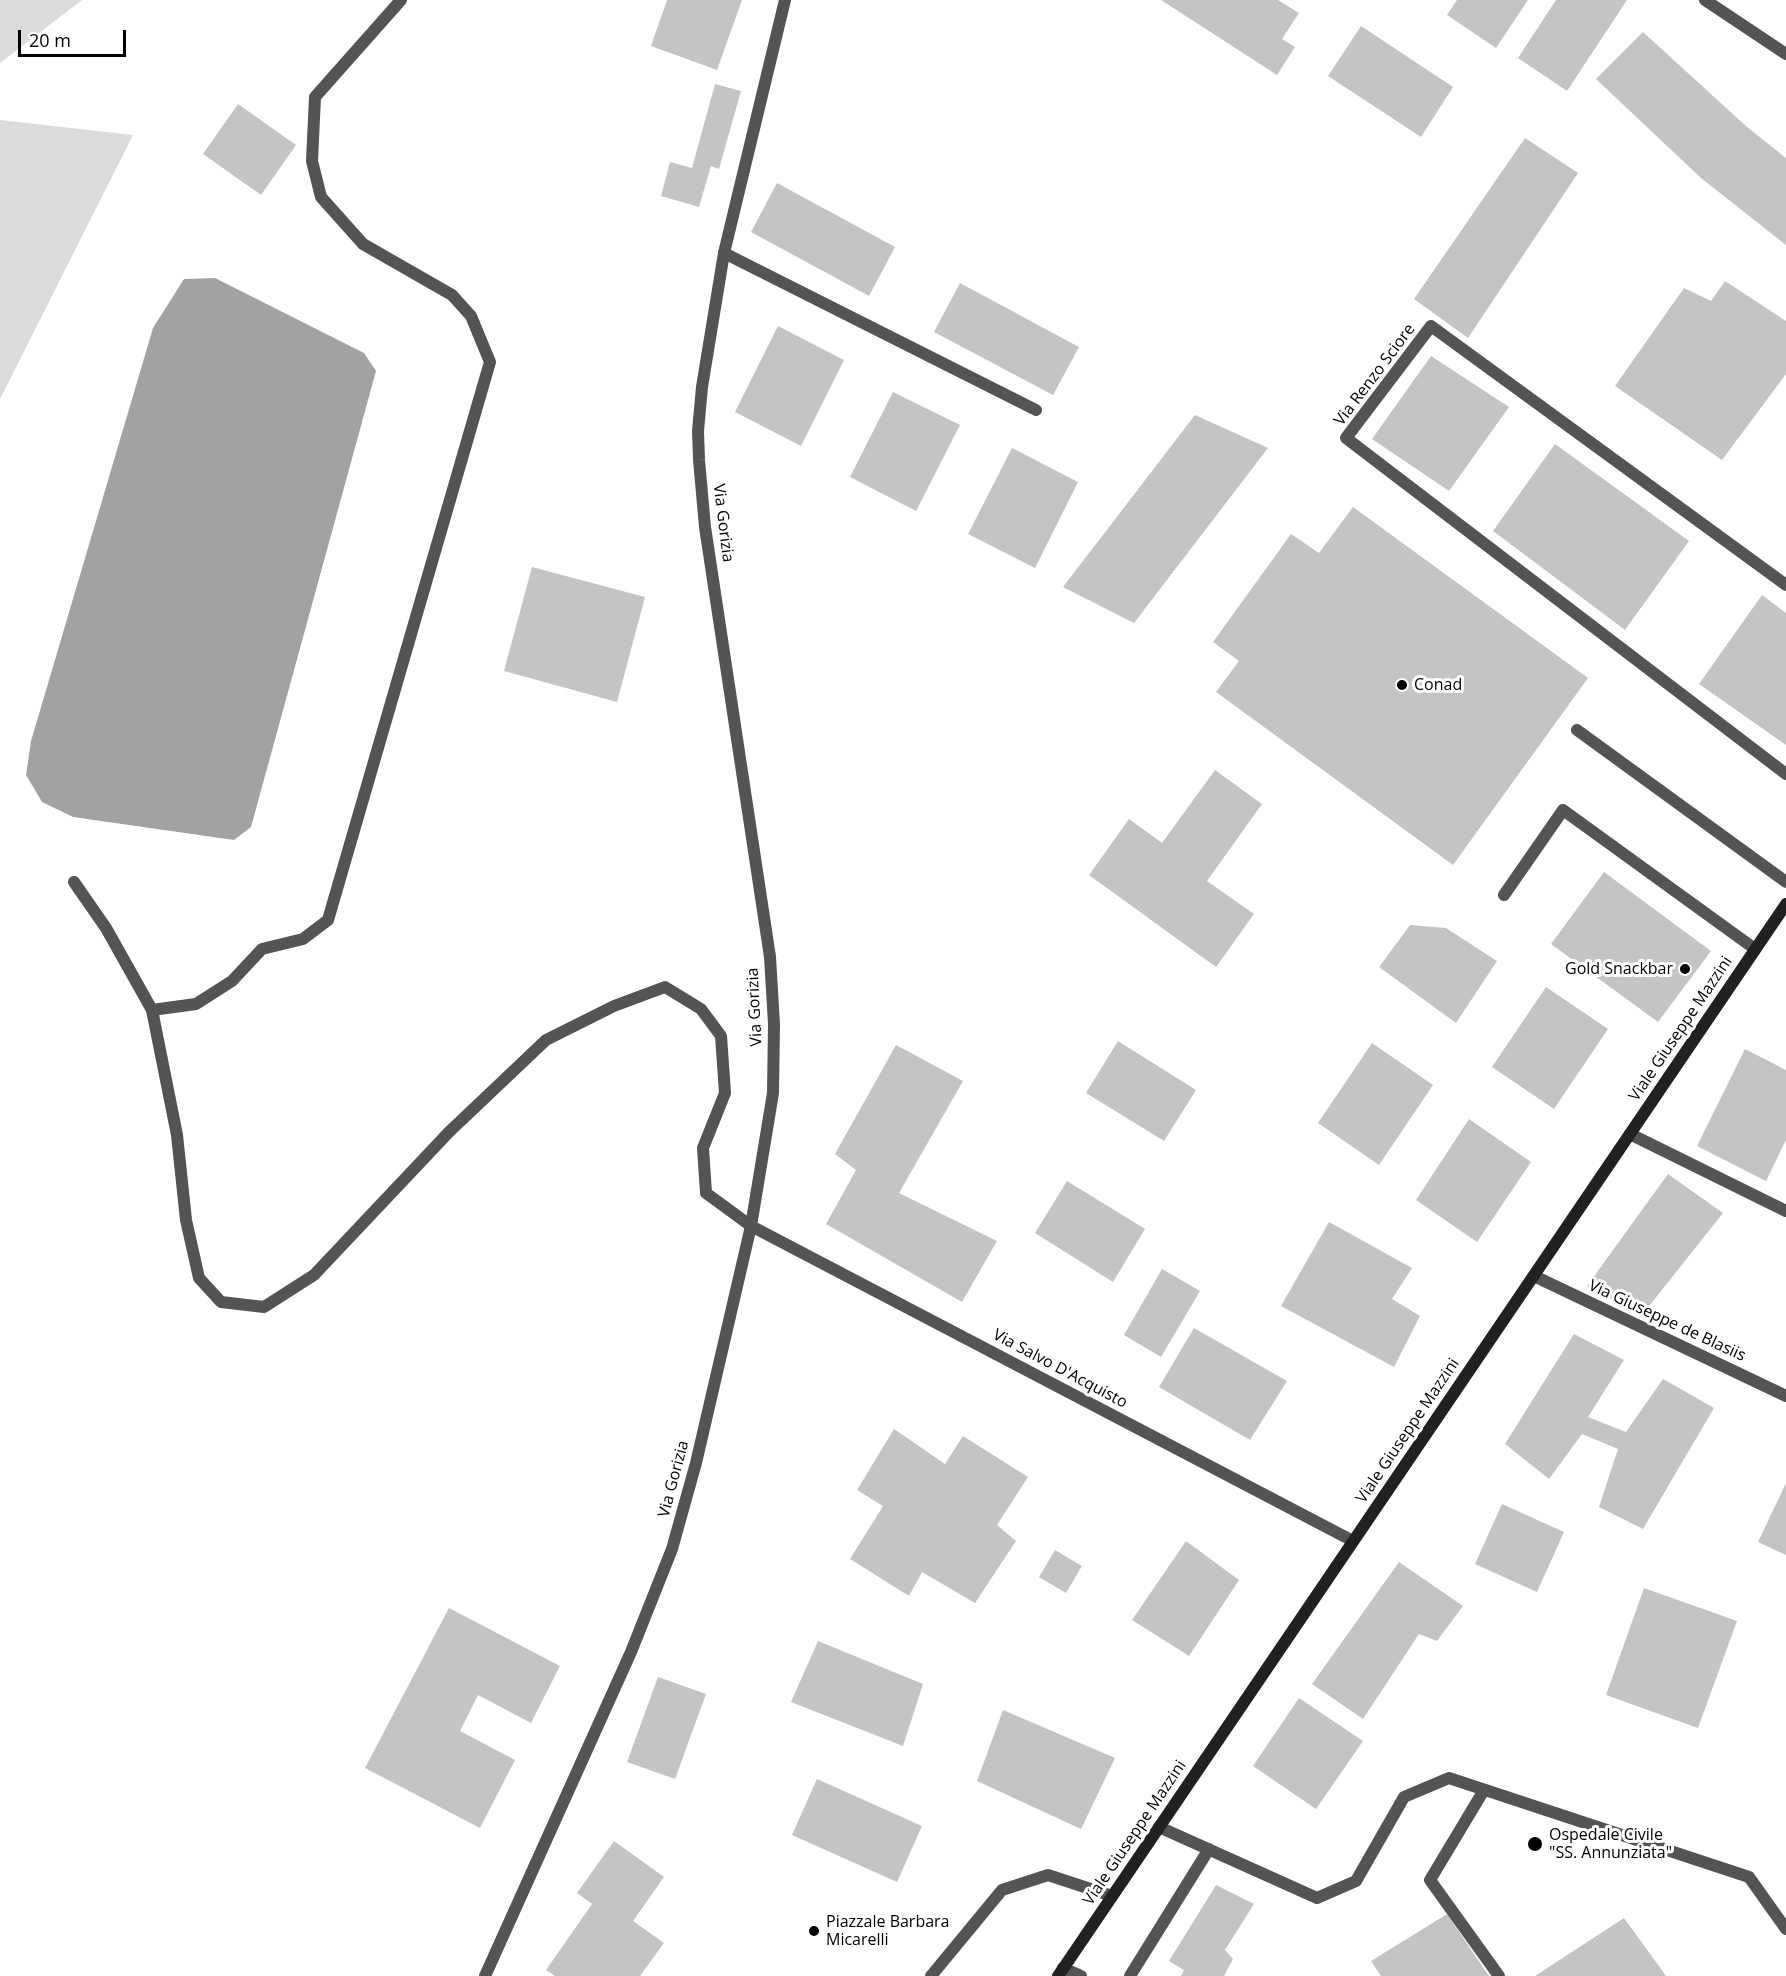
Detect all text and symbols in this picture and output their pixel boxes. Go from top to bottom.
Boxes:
scale bar [21,18,129,56]
text: 20 m [29,28,71,52]
street label: Via Renzo Sciore [1331,320,1419,430]
street label: Via Gorizia [709,483,737,563]
place label: Conad [1414,675,1462,695]
marker: Conad [1395,678,1409,692]
street label: Viale Giuseppe Mazzini [1625,953,1737,1105]
place label: Gold Snackbar [1565,959,1673,979]
marker: Gold Snackbar [1678,962,1692,976]
street label: Via Gorizia [743,967,767,1047]
street label: Via Giuseppe de Blasiis [1585,1276,1749,1366]
street label: Via Salvo D'Acquisto [989,1325,1131,1413]
street label: Viale Giuseppe Mazzini [1352,1355,1464,1507]
street label: Via Gorizia [655,1438,693,1520]
street label: Viale Giuseppe Mazzini [1079,1757,1191,1909]
place label: Ospedale Civile "SS. Annunziata" [1549,1825,1672,1863]
marker: Ospedale Civile "SS. Annunziata" [1526,1835,1544,1853]
place label: Piazzale Barbara Micarelli [826,1912,950,1950]
marker: Piazzale Barbara Micarelli [807,1924,821,1938]

